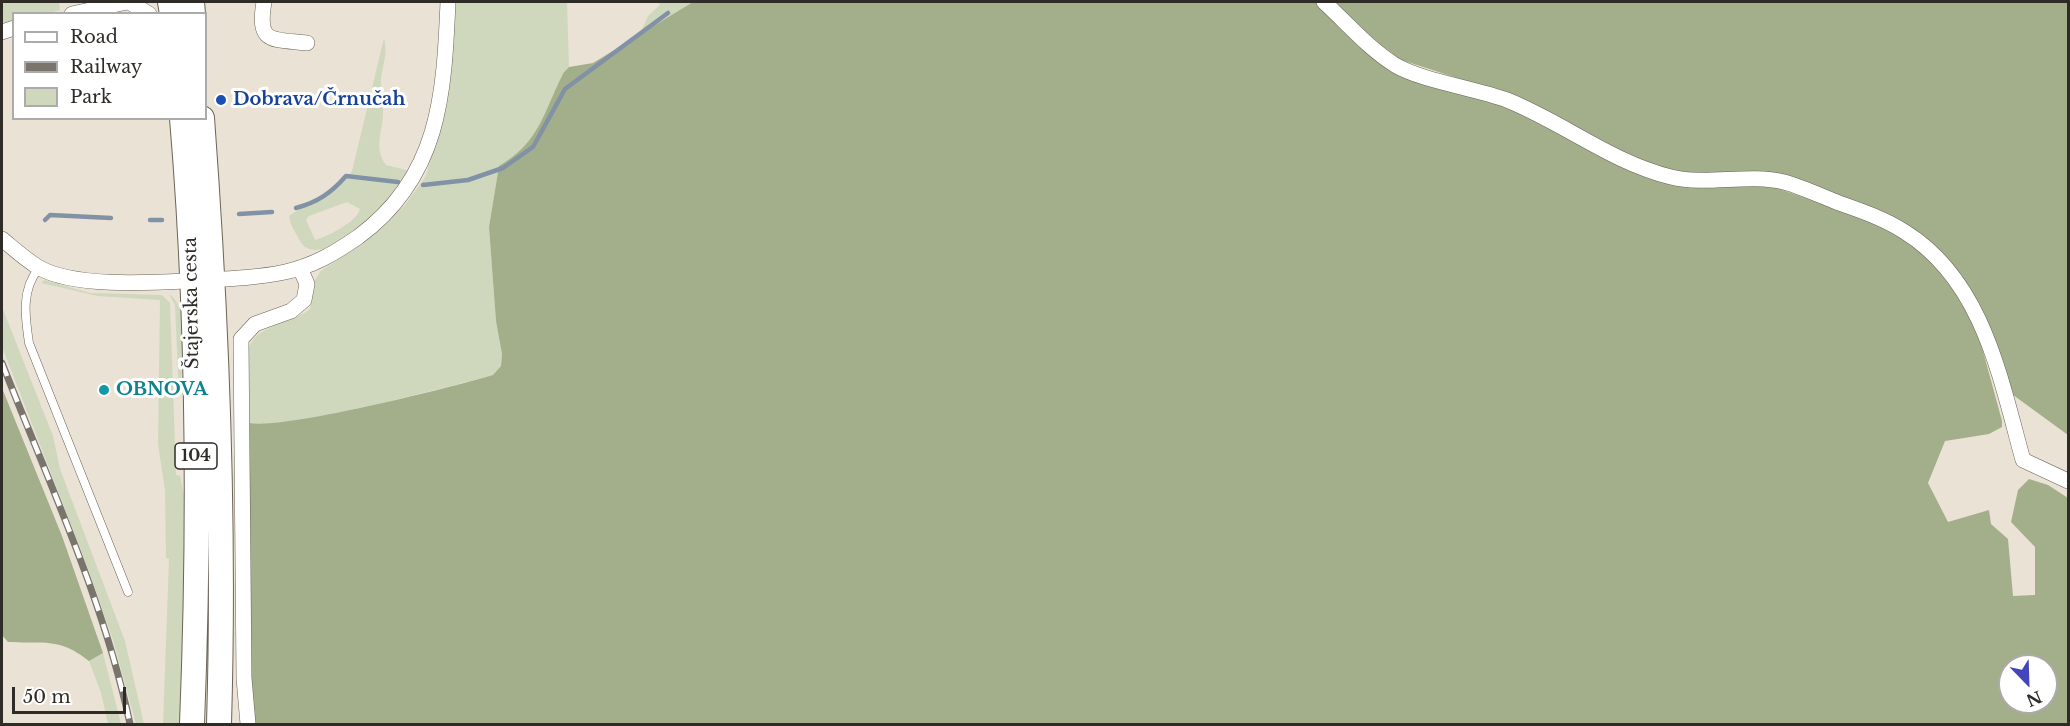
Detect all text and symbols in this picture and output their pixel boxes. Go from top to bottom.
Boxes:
legend [12,12,207,120]
text: Road [70,26,118,48]
text: Railway [70,56,142,78]
text: Park [70,86,112,108]
place label: Dobrava/Črnučah [233,89,405,111]
marker: Dobrava/Črnučah [214,93,228,107]
street label: Štajerska cesta [180,237,204,369]
place label: OBNOVA [116,379,208,401]
marker: OBNOVA [97,383,111,397]
road number: 104 [175,443,217,469]
north arrow [1998,654,2058,714]
scale bar [15,675,129,713]
text: 50 m [23,686,71,708]
text: N [2023,687,2045,711]

